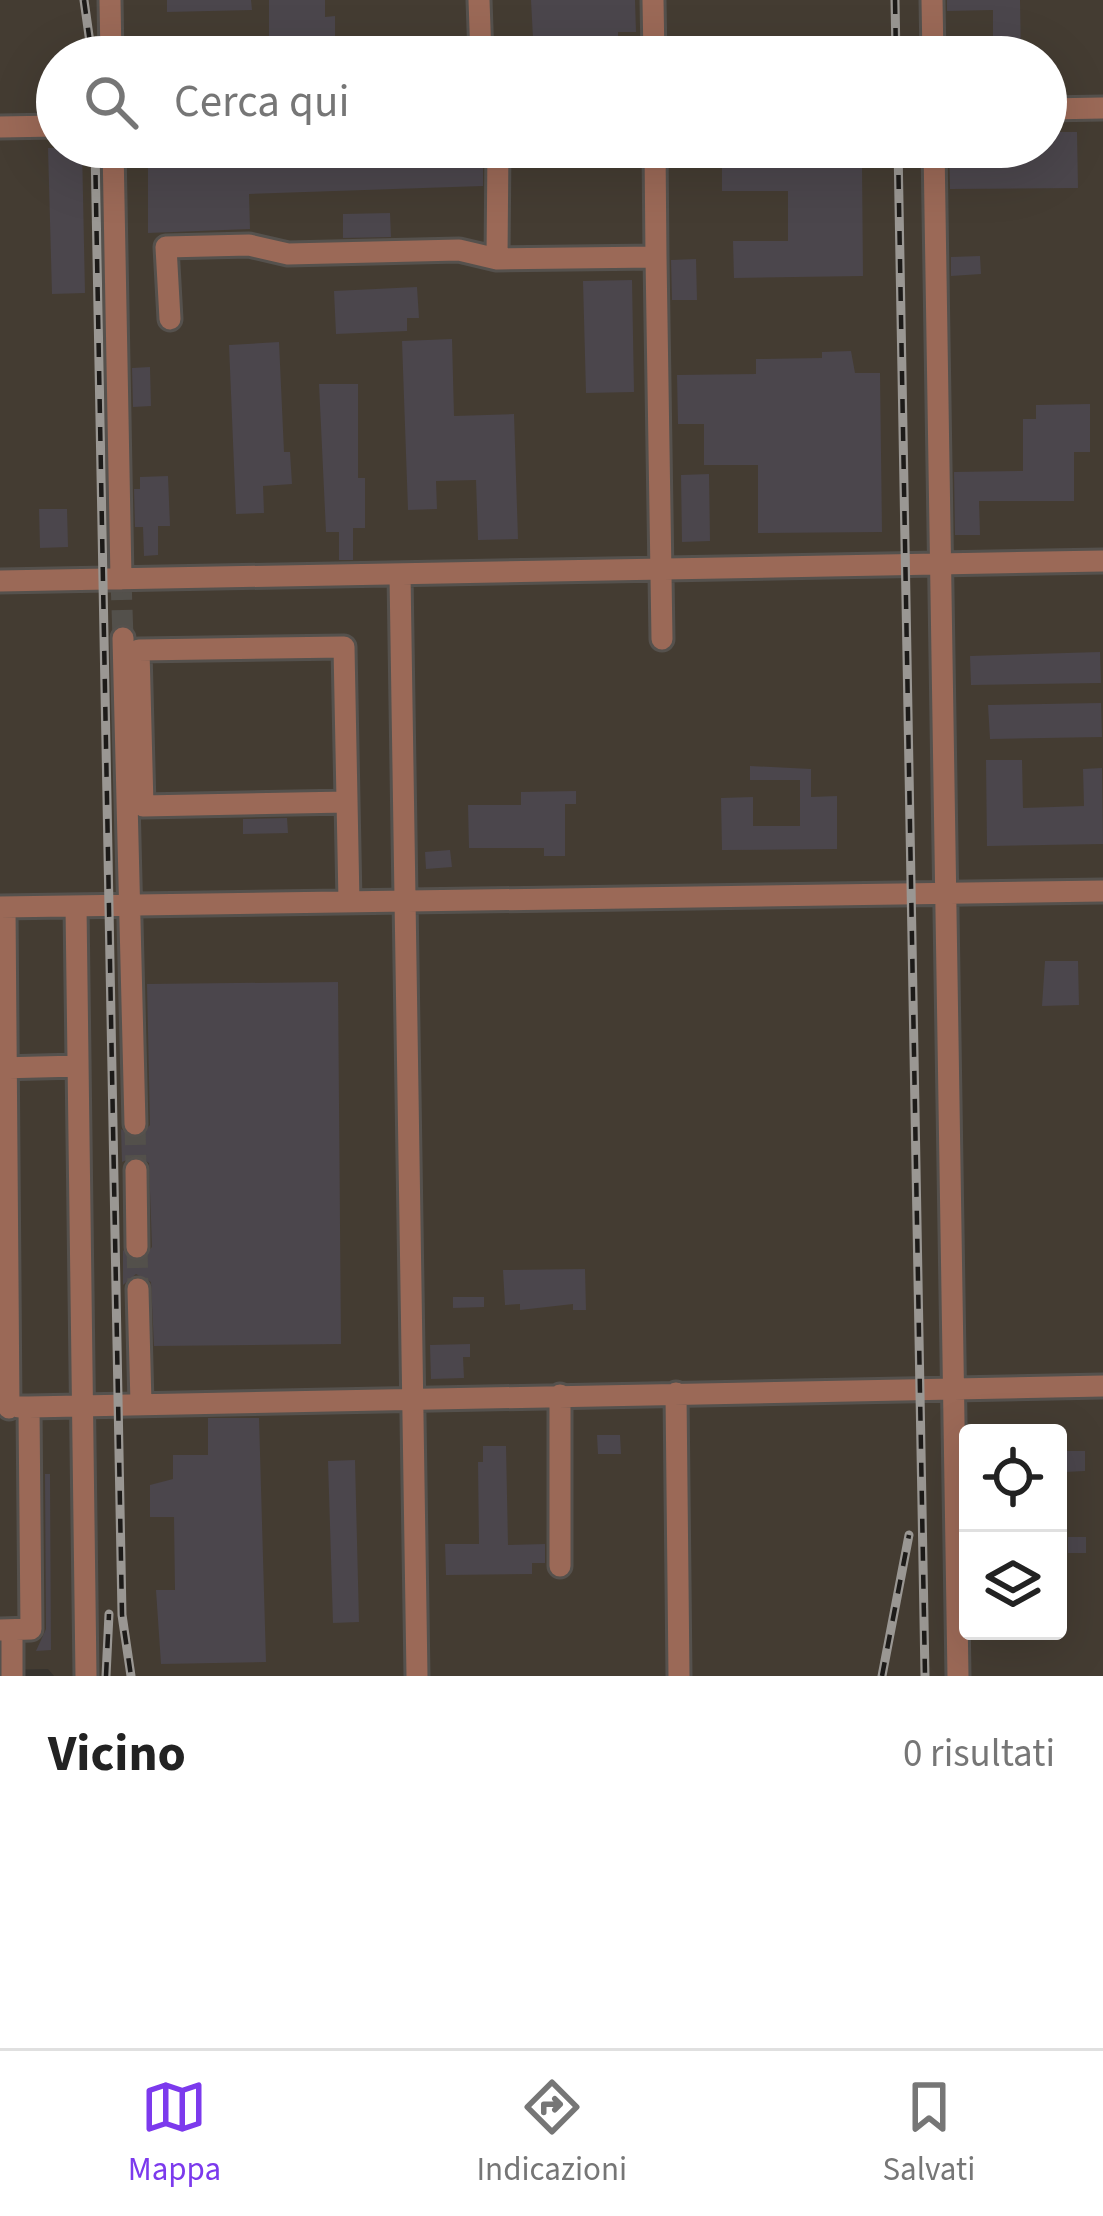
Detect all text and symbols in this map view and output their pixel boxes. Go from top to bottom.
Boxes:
search box [36,36,1067,168]
icon: search [78,69,144,135]
text: Cerca qui [174,70,349,134]
map controls [959,1424,1067,1640]
button: locate [959,1424,1067,1532]
button: layers [959,1532,1067,1640]
text: Vicino [48,1718,186,1790]
text: 0 risultati [903,1726,1055,1782]
tab: Mappa [128,2074,221,2193]
tab: Indicazioni [476,2074,627,2193]
tab: Salvati [882,2074,975,2193]

